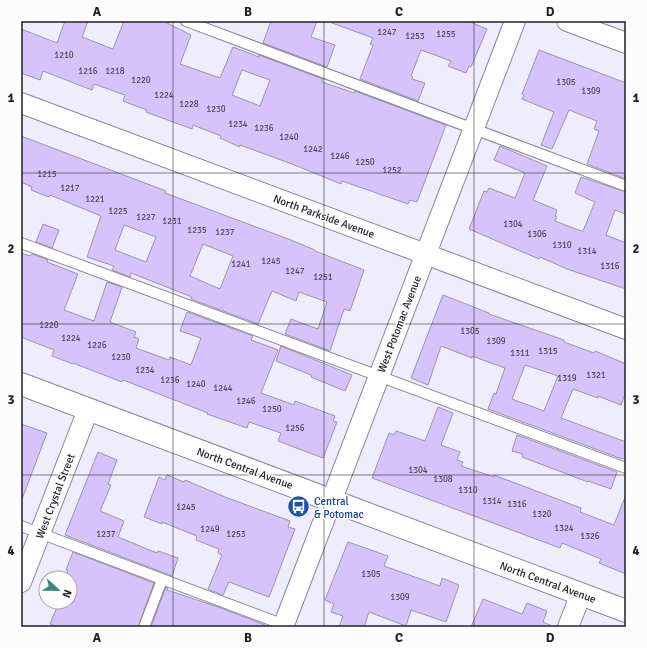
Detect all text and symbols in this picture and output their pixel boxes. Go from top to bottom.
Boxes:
text: A [93,4,102,20]
text: B [244,4,252,20]
text: C [395,4,403,20]
text: D [546,4,555,20]
house number: 1247 [377,27,397,38]
house number: 1255 [436,29,456,40]
house number: 1253 [405,31,425,42]
house number: 1210 [54,50,74,61]
house number: 1216 [78,66,98,77]
house number: 1218 [105,66,125,77]
house number: 1220 [131,75,151,86]
house number: 1305 [556,77,576,88]
house number: 1309 [581,86,601,97]
text: 1 [7,90,15,106]
house number: 1224 [154,90,174,101]
text: 1 [632,90,640,106]
house number: 1228 [179,99,199,110]
house number: 1230 [206,104,226,115]
house number: 1234 [228,119,248,130]
house number: 1236 [254,123,274,134]
house number: 1240 [279,132,299,143]
house number: 1242 [303,144,323,155]
house number: 1246 [330,151,350,162]
house number: 1250 [355,157,375,168]
house number: 1252 [382,165,402,176]
house number: 1215 [37,169,57,180]
house number: 1217 [60,183,80,194]
street label: North Parkside Avenue [271,192,376,241]
house number: 1221 [85,194,105,205]
house number: 1225 [108,206,128,217]
house number: 1227 [136,212,156,223]
house number: 1231 [162,216,182,227]
house number: 1304 [503,219,523,230]
house number: 1235 [187,225,207,236]
house number: 1237 [215,227,235,238]
house number: 1306 [527,229,547,240]
house number: 1310 [552,240,572,251]
text: 2 [7,241,15,257]
text: 2 [632,241,640,257]
house number: 1314 [577,246,597,257]
house number: 1245 [261,256,281,267]
house number: 1241 [231,259,251,270]
house number: 1316 [600,261,620,272]
house number: 1247 [285,266,305,277]
house number: 1251 [313,272,333,283]
street label: West Potomac Avenue [375,274,424,375]
house number: 1220 [39,320,59,331]
house number: 1305 [460,326,480,337]
house number: 1224 [61,333,81,344]
house number: 1309 [486,336,506,347]
house number: 1226 [87,340,107,351]
house number: 1315 [538,346,558,357]
house number: 1311 [510,348,530,359]
house number: 1230 [111,352,131,363]
house number: 1234 [135,365,155,376]
house number: 1321 [586,370,606,381]
house number: 1319 [557,373,577,384]
house number: 1236 [160,375,180,386]
house number: 1240 [186,379,206,390]
house number: 1244 [213,383,233,394]
text: 3 [7,392,15,408]
text: 3 [632,392,640,408]
house number: 1246 [236,396,256,407]
house number: 1250 [262,404,282,415]
house number: 1256 [285,423,305,434]
street label: North Central Avenue [195,445,295,492]
street label: West Crystal Street [33,452,78,541]
house number: 1304 [408,465,428,476]
house number: 1308 [433,474,453,485]
house number: 1310 [458,485,478,496]
bus stop icon: Central & Potomac [285,494,311,520]
place label: Central & Potomac [314,495,364,521]
house number: 1314 [482,496,502,507]
house number: 1316 [507,499,527,510]
house number: 1245 [176,502,196,513]
house number: 1320 [532,509,552,520]
house number: 1324 [554,523,574,534]
house number: 1249 [200,524,220,535]
house number: 1237 [96,529,116,540]
house number: 1253 [226,529,246,540]
house number: 1326 [580,531,600,542]
text: 4 [7,543,15,559]
text: 4 [632,543,640,559]
street label: North Central Avenue [498,559,598,606]
house number: 1305 [361,569,381,580]
north arrow [38,570,78,610]
text: N [59,588,74,600]
house number: 1309 [390,592,410,603]
text: A [93,630,102,646]
text: B [244,630,252,646]
text: C [395,630,403,646]
text: D [546,630,555,646]

